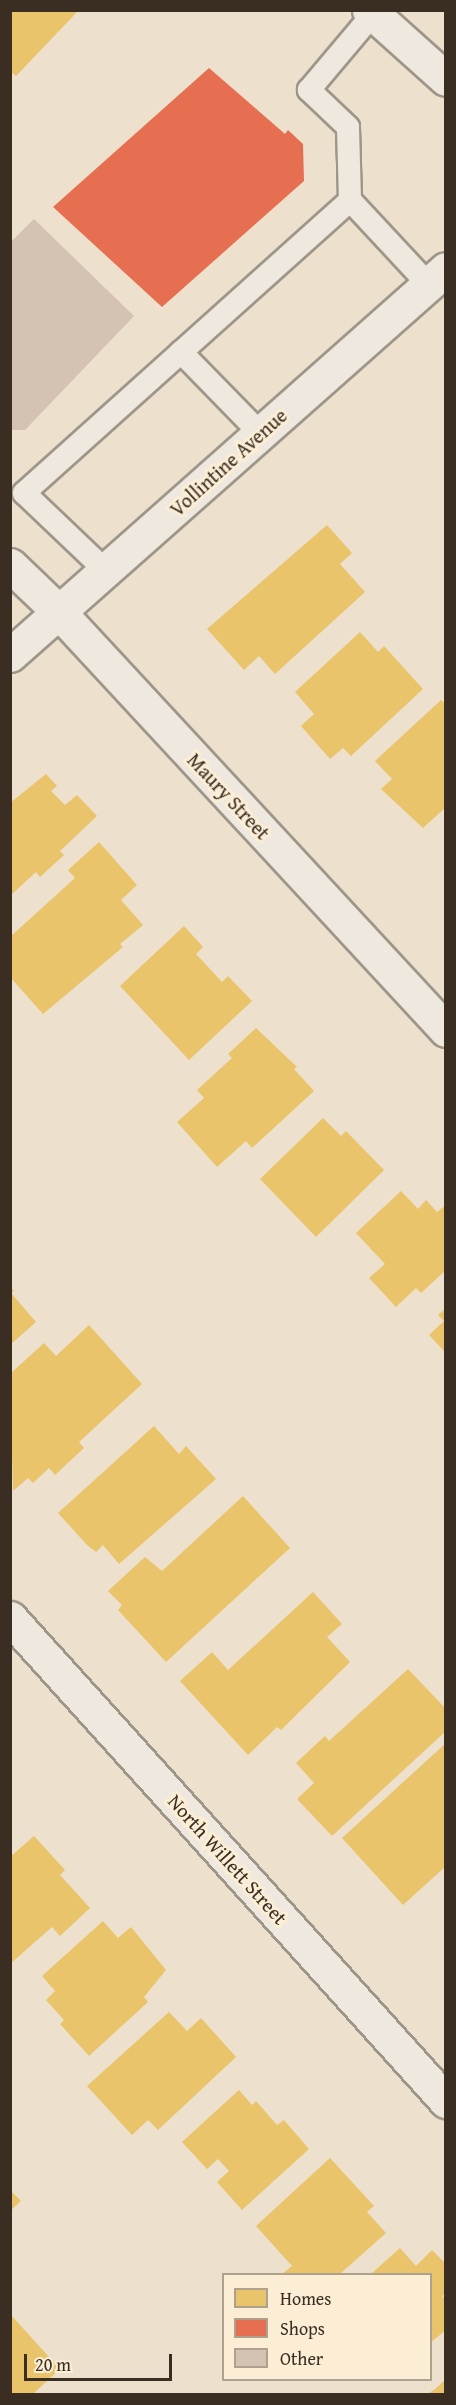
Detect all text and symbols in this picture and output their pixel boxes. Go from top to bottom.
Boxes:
street label: Vollintine Avenue [164,403,292,521]
street label: Maury Street [183,748,275,844]
street label: North Willett Street [163,1789,293,1929]
legend [222,2273,432,2381]
text: Homes [280,2285,331,2312]
text: Shops [280,2315,325,2342]
scale bar [27,2342,176,2380]
text: Other [280,2345,323,2372]
text: 20 m [35,2351,71,2378]

